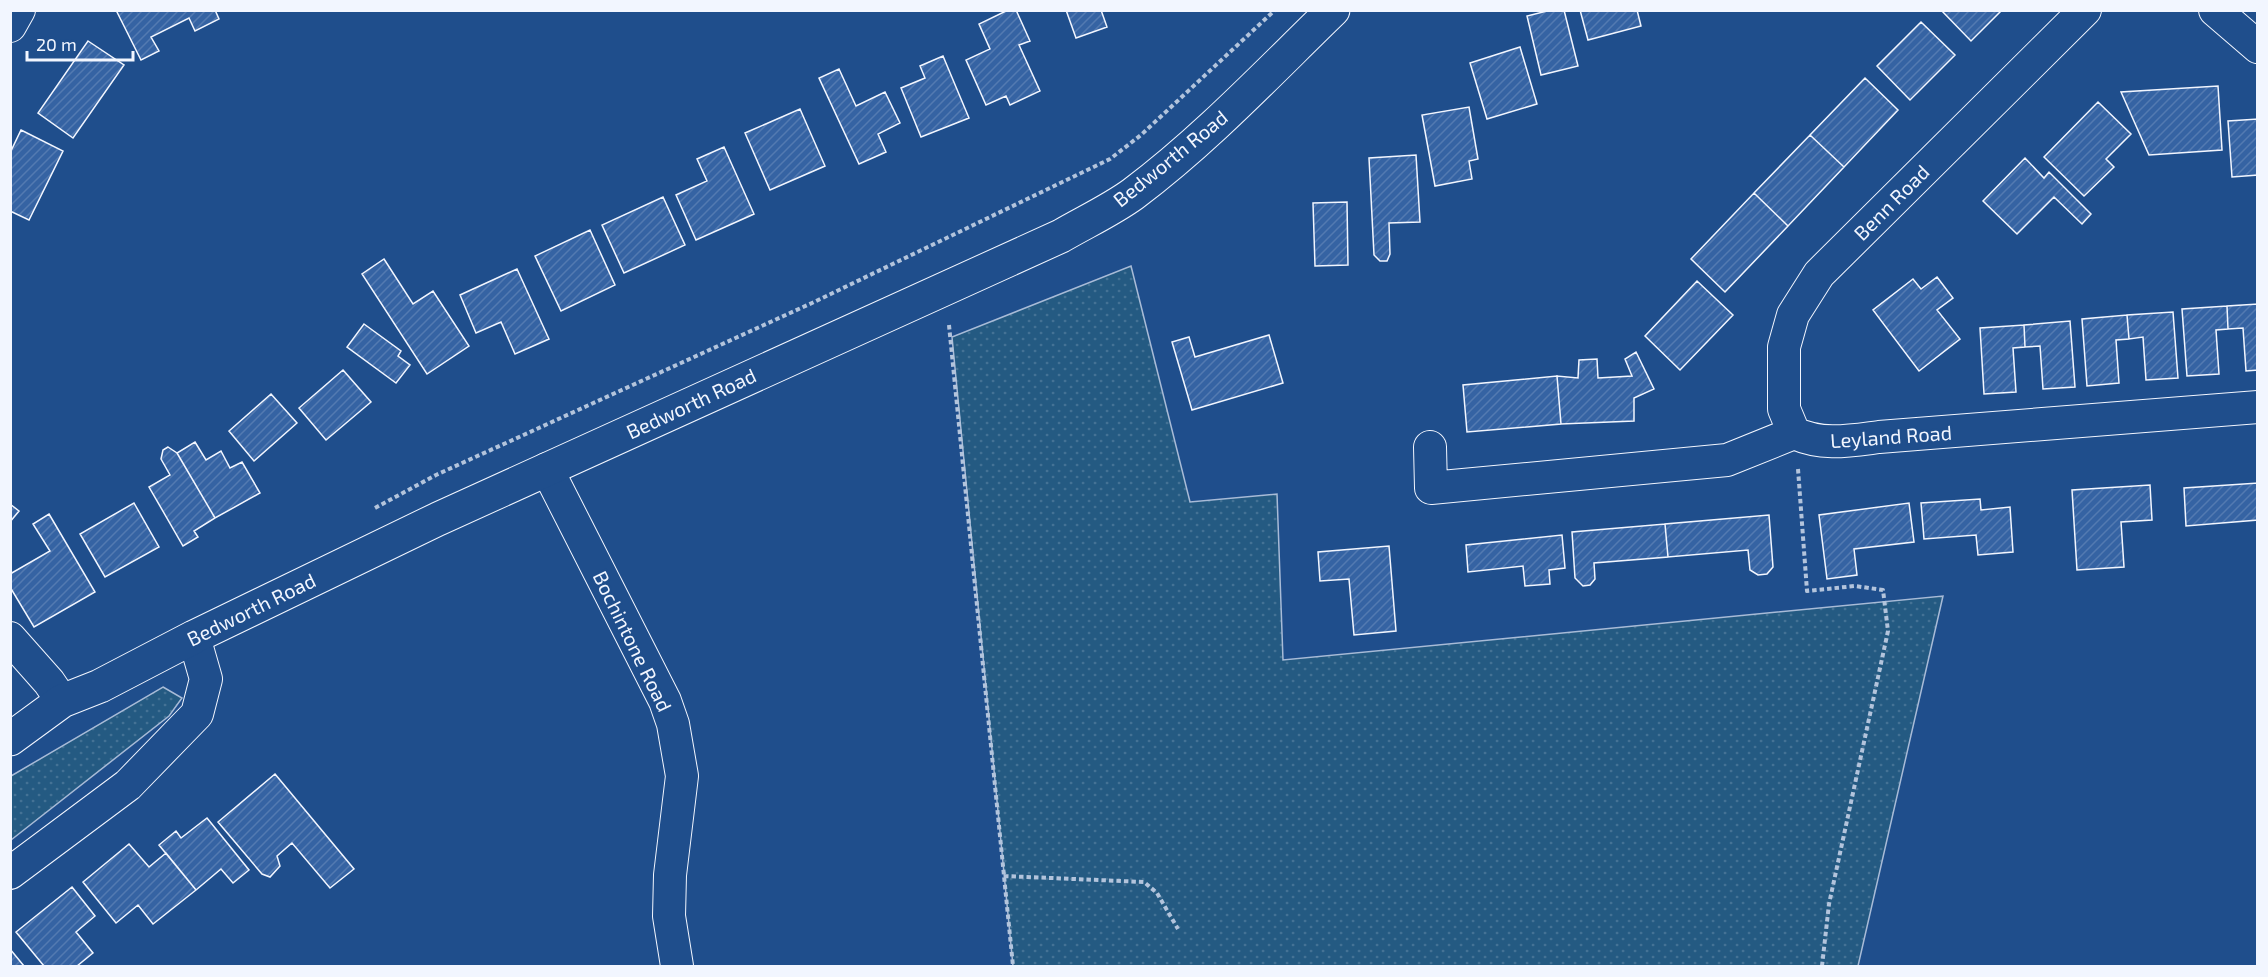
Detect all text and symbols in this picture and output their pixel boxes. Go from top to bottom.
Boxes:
scale bar [27,24,134,62]
text: 20 m [36,33,77,55]
street label: Bedworth Road [1108,105,1232,211]
street label: Benn Road [1848,159,1934,245]
street label: Bedworth Road [622,363,760,443]
street label: Leyland Road [1829,420,1953,452]
street label: Bedworth Road [183,567,319,651]
street label: Bochintone Road [589,567,677,715]

